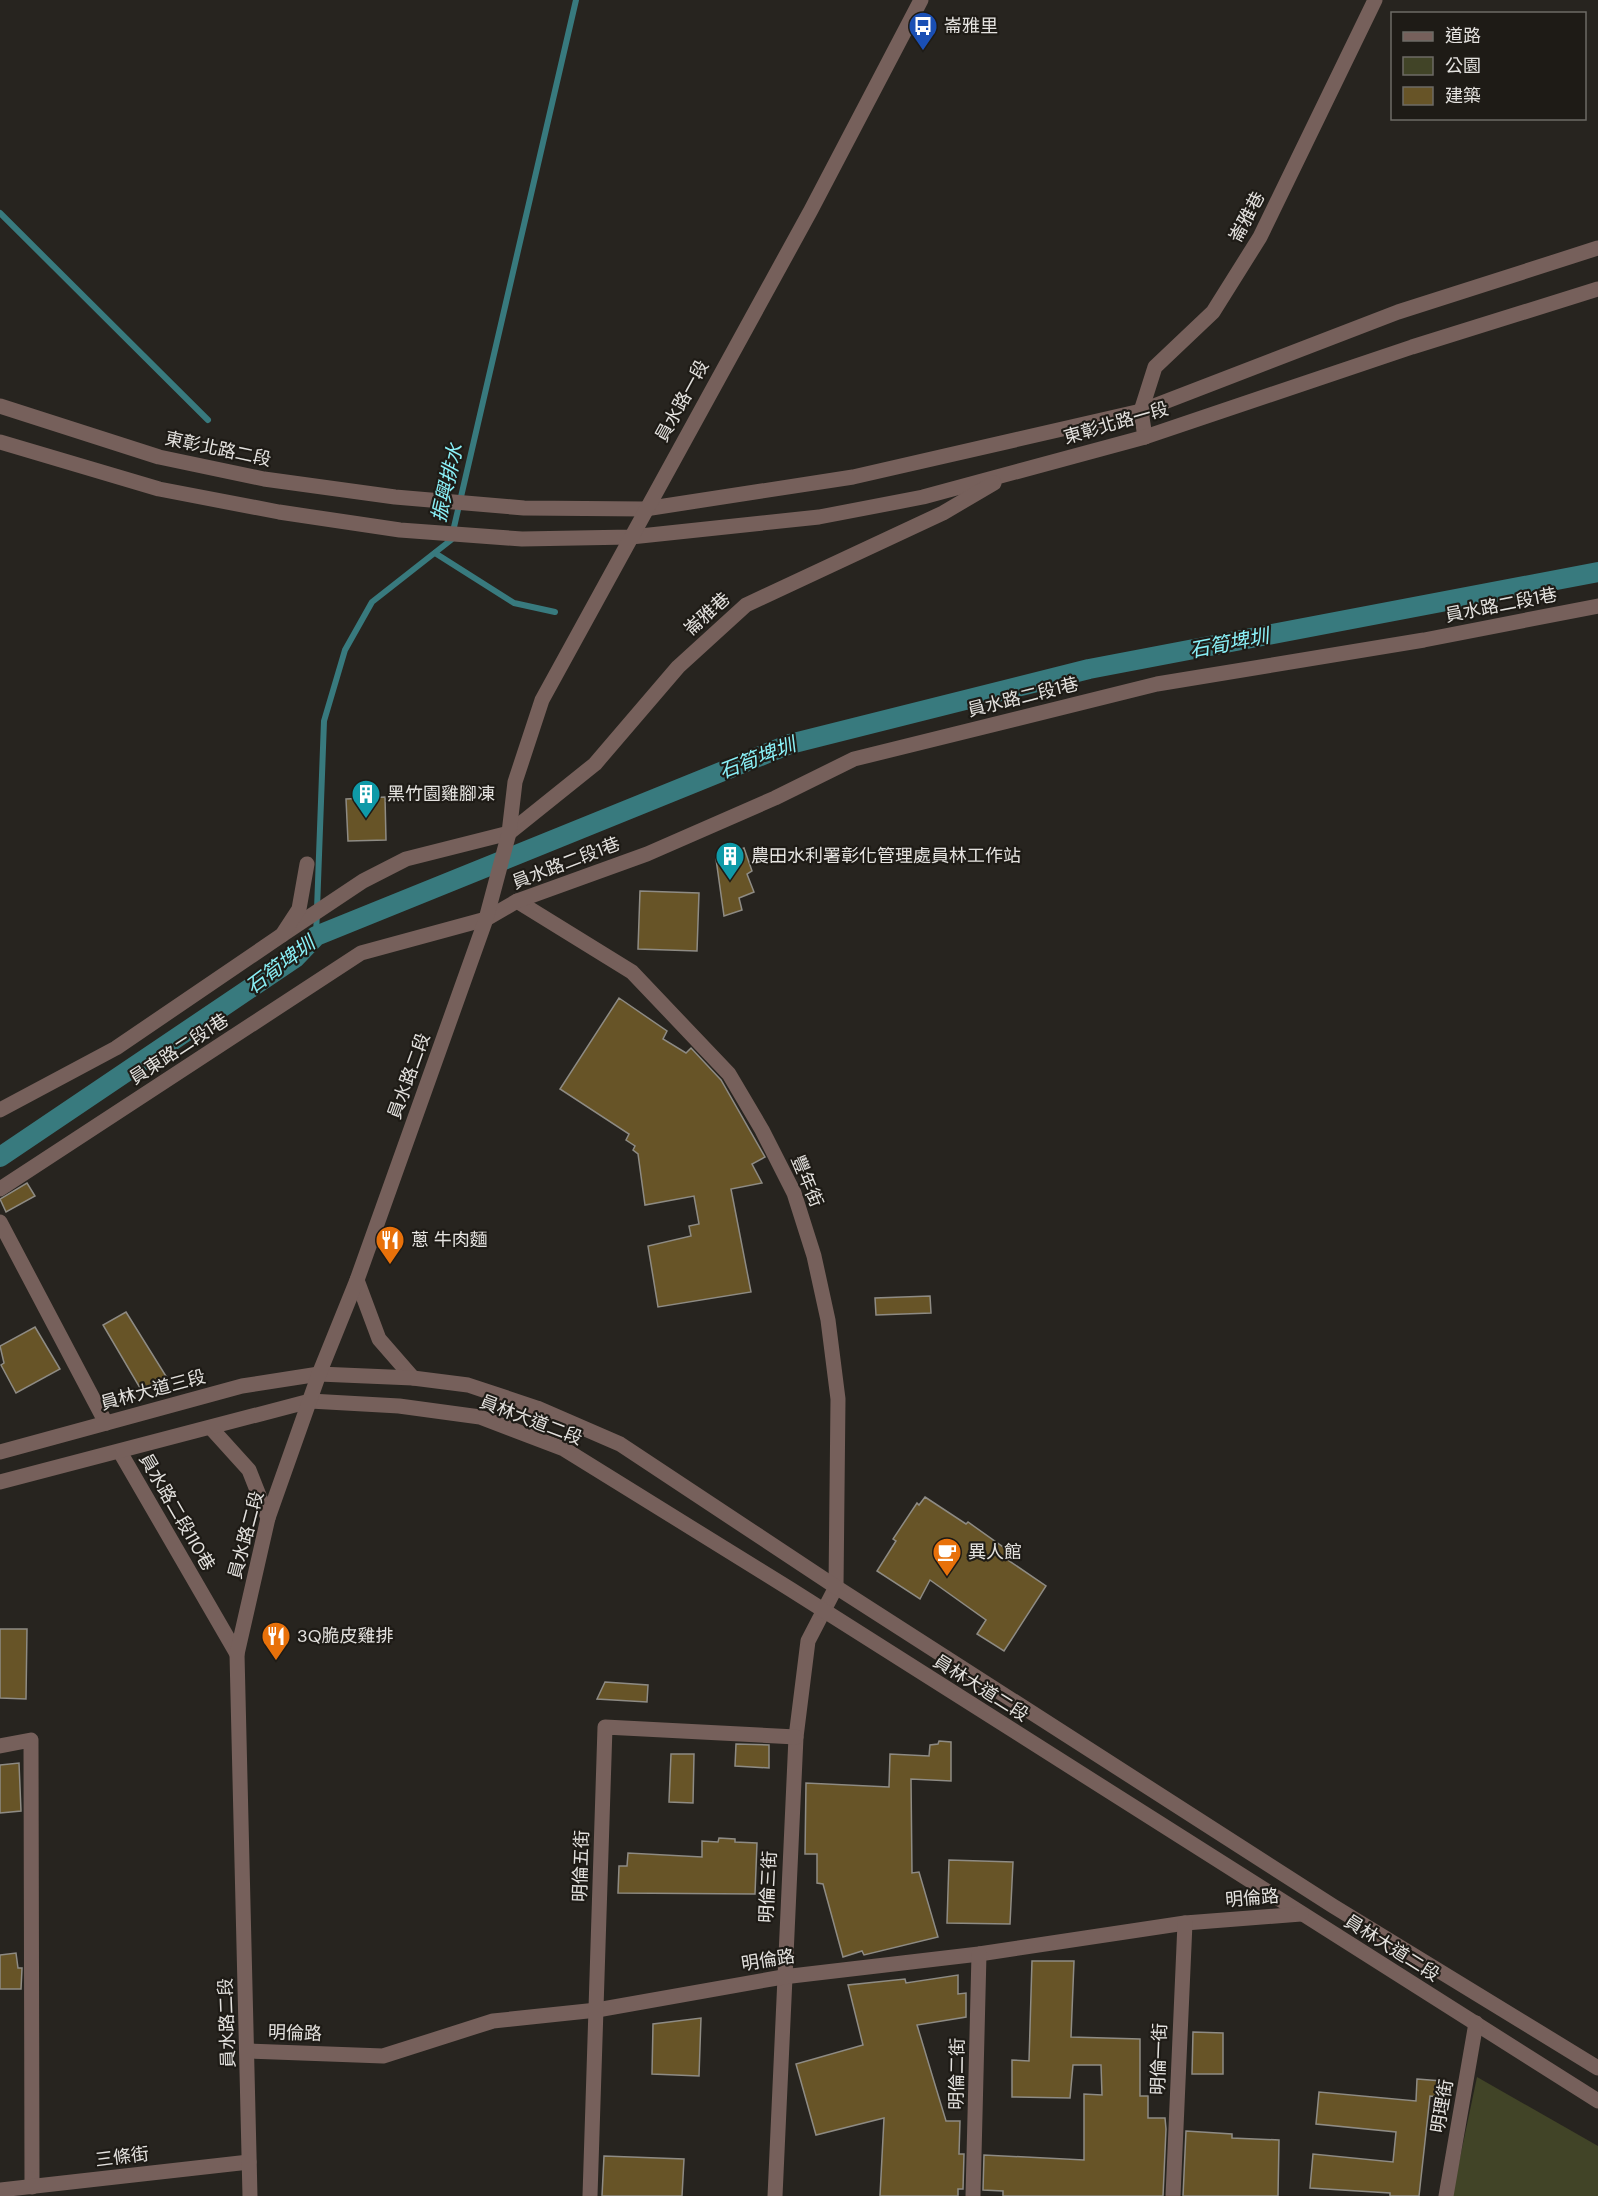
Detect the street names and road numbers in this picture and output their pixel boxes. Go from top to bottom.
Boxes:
street label: 崙雅巷 [1224,188,1270,246]
street label: 員水路一段 [650,356,714,446]
street label: 東彰北路一段 [1061,397,1171,449]
street label: 東彰北路二段 [163,426,273,472]
street label: 員水路二段1巷 [1443,582,1559,628]
street label: 崙雅巷 [679,587,735,641]
street label: 員水路二段1巷 [965,672,1081,722]
street label: 員水路二段1巷 [509,831,623,895]
street label: 員東路二段1巷 [125,1008,233,1090]
street label: 員水路二段 [382,1030,436,1122]
street label: 豐年街 [785,1151,829,1211]
street label: 員林大道三段 [98,1364,208,1416]
street label: 員林大道二段 [476,1389,586,1451]
street label: 員水路二段110巷 [134,1449,220,1575]
street label: 員水路二段 [223,1488,269,1582]
street label: 員林大道二段 [929,1649,1033,1727]
street label: 明倫五街 [568,1830,594,1902]
street label: 明倫三街 [754,1850,782,1924]
street label: 明倫路 [1224,1884,1280,1912]
street label: 員林大道二段 [1340,1909,1444,1987]
street label: 明倫路 [739,1944,797,1976]
street label: 員水路二段 [213,1978,241,2068]
street label: 明倫路 [268,2020,322,2046]
street label: 明倫一街 [1146,2023,1172,2095]
street label: 明倫二街 [944,2038,970,2110]
street label: 明理街 [1425,2077,1459,2135]
street label: 三條街 [94,2142,150,2172]

